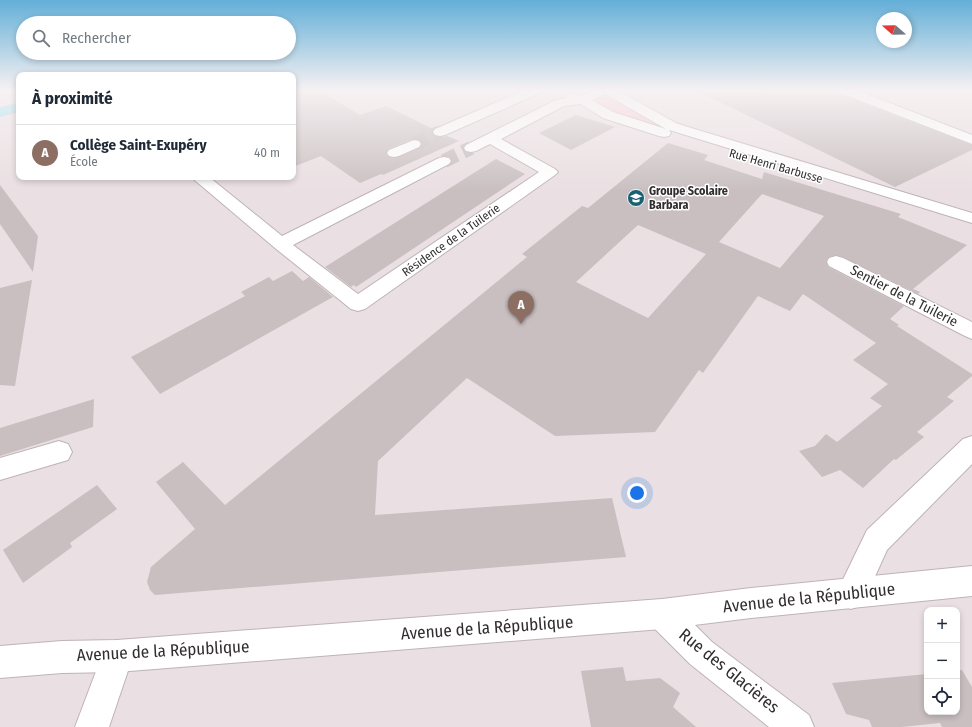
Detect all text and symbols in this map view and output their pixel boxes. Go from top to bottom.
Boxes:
north arrow [876,12,912,48]
search box [16,16,296,60]
icon: search [30,27,52,49]
text: Rechercher [62,29,131,47]
text: À proximité [32,88,113,109]
text: Collège Saint-Exupéry [70,136,207,154]
text: A [41,145,49,160]
text: 40 m [254,145,280,160]
street label: Rue Henri Barbusse [728,146,824,186]
text: École [70,154,98,169]
place label: Groupe Scolaire Barbara [649,184,728,212]
school or university icon: Groupe Scolaire Barbara [626,188,646,208]
street label: Résidence de la Tuilerie [399,201,503,279]
street label: Sentier de la Tuilerie [847,262,961,331]
pin: A [508,291,534,324]
your location [627,483,647,503]
street label: Avenue de la République [722,579,896,617]
map controls [924,607,960,715]
button: + [924,607,960,643]
street label: Avenue de la République [400,611,574,645]
street label: Rue des Glacières [675,624,783,718]
street label: Avenue de la République [76,636,250,666]
button: − [924,643,960,679]
button: locate [924,679,960,715]

